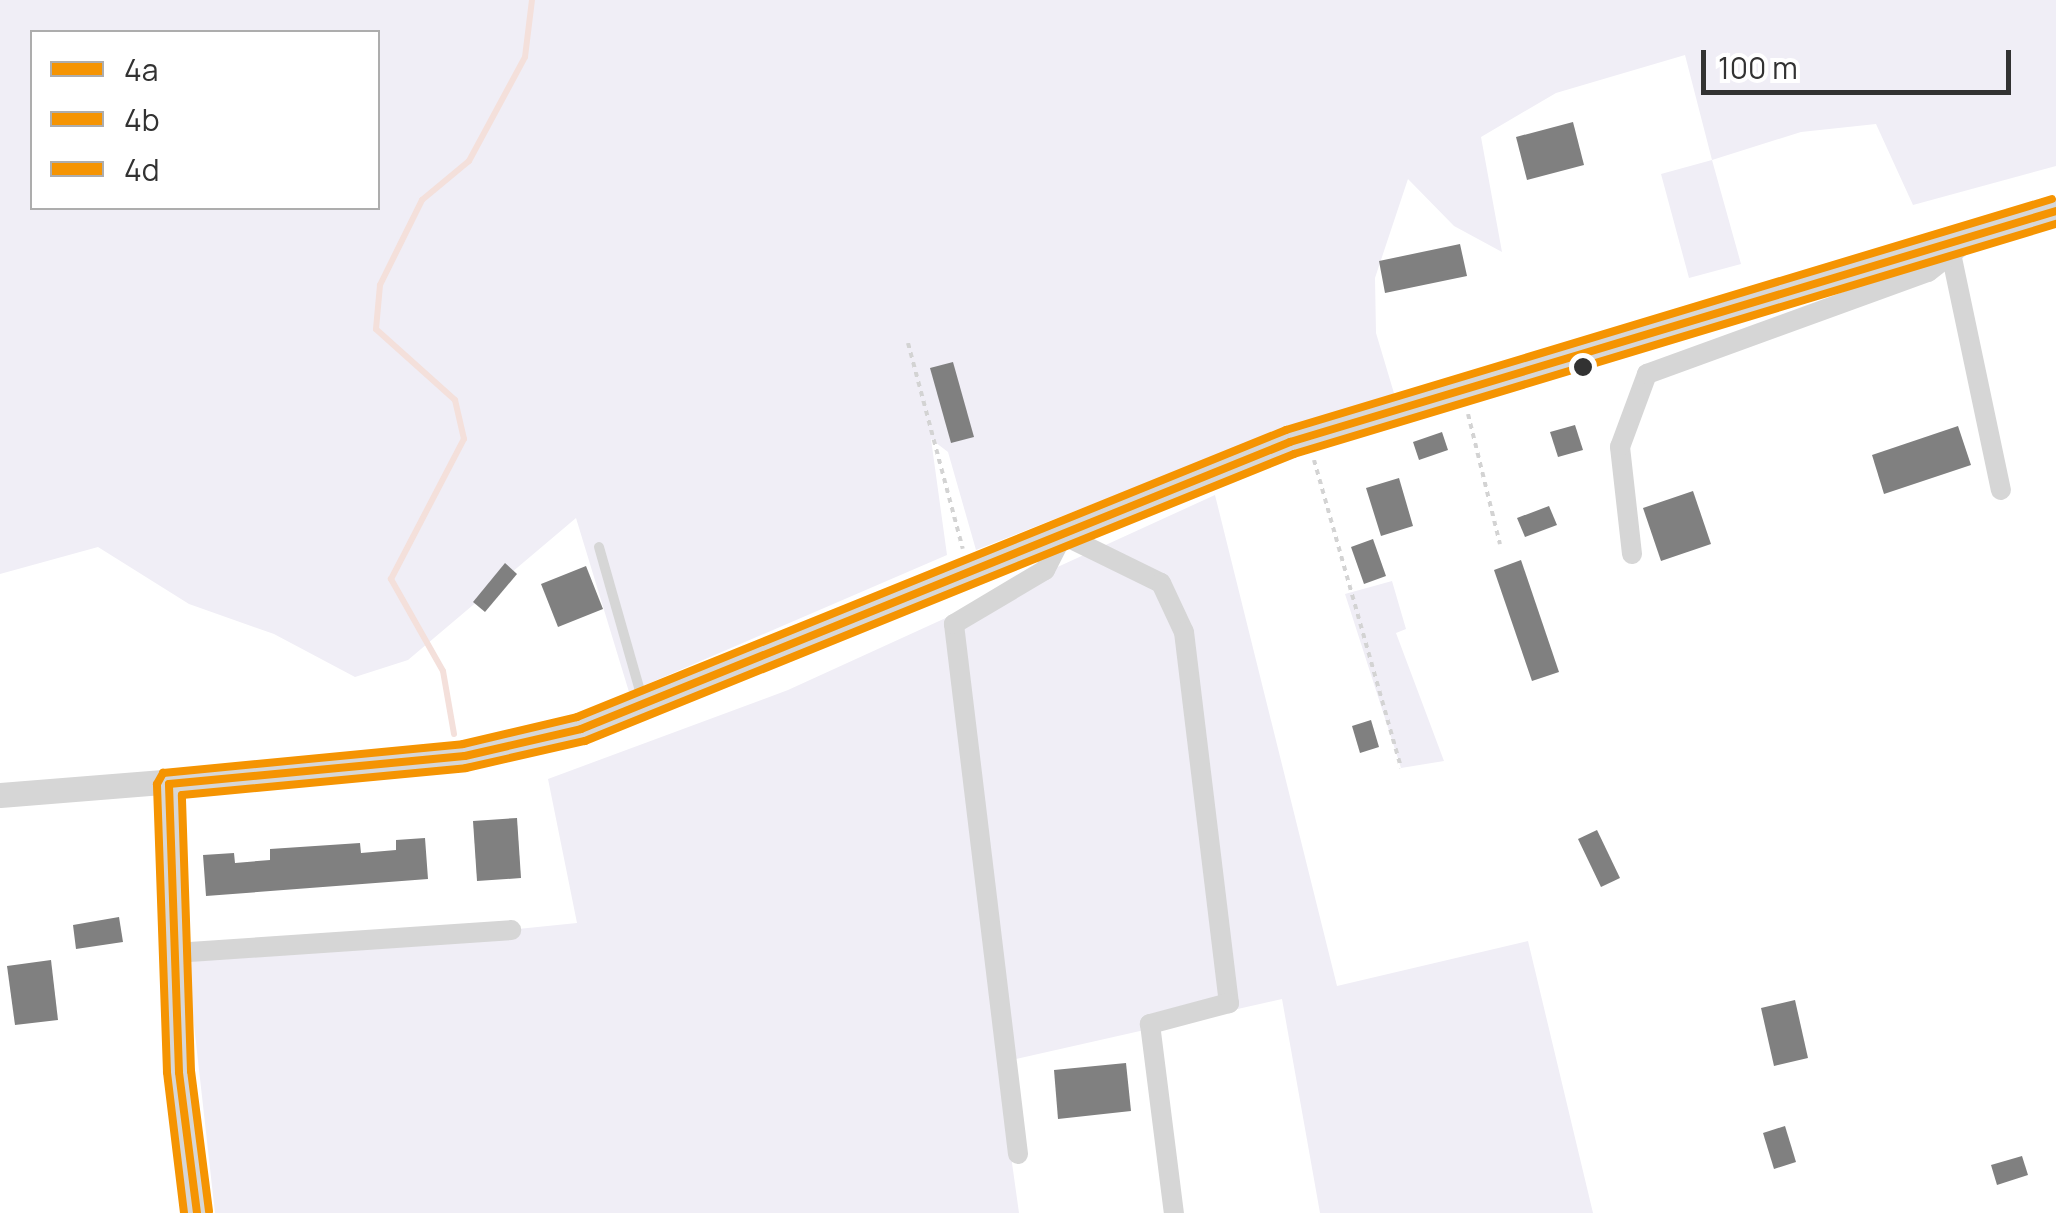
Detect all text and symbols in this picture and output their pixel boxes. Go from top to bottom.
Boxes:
legend [30,30,380,210]
scale bar [1706,30,2016,92]
text: 100 m [1718,47,1798,88]
text: 4a [124,49,158,90]
text: 4b [124,99,159,140]
text: 4d [124,149,159,190]
unlabelled marker [1573,357,1593,377]

